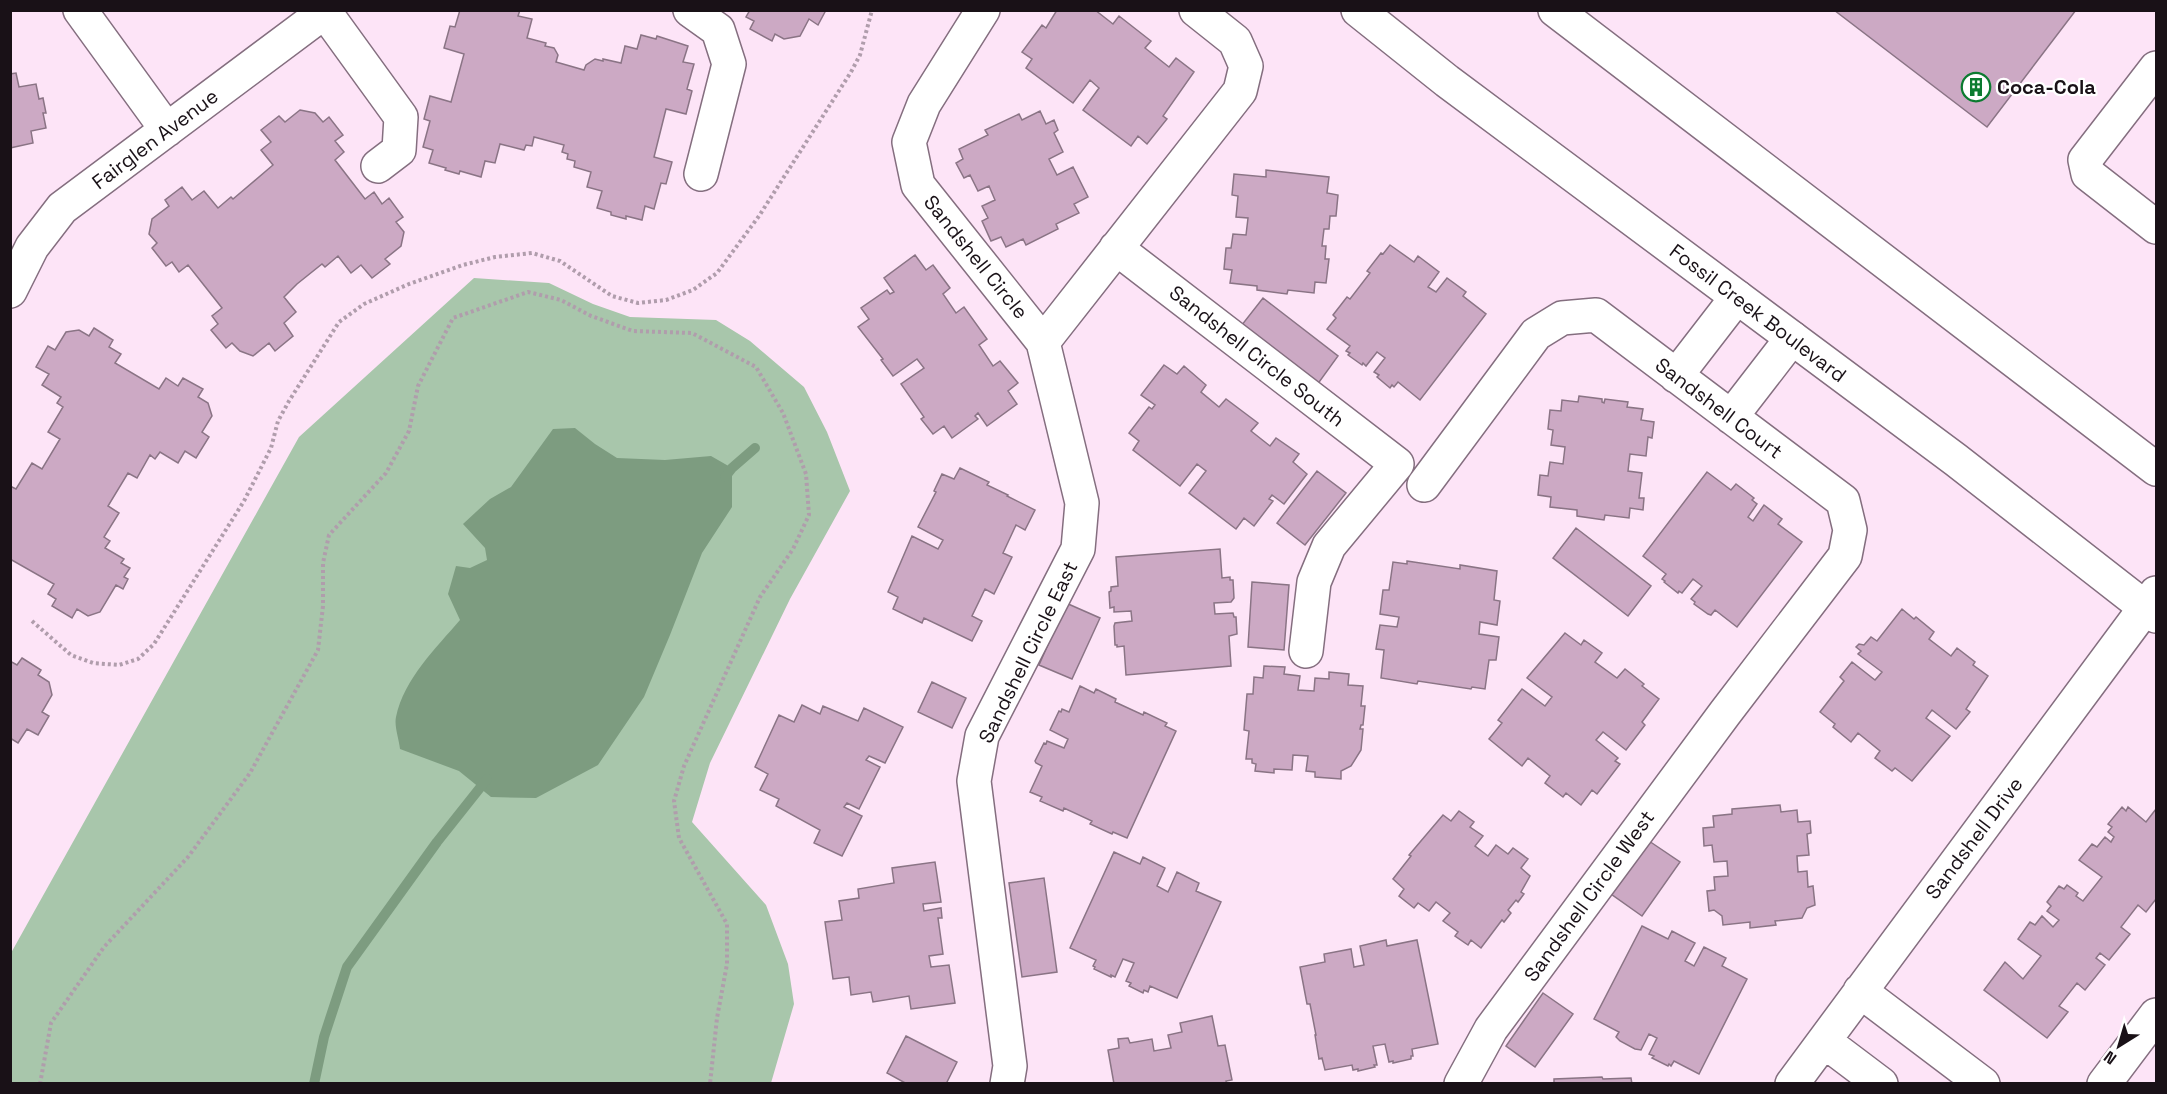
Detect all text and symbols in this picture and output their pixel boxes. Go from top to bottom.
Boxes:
building icon: Coca-Cola [1960,71,1992,103]
place label: Coca-Cola [1997,74,2096,100]
street label: Fairglen Avenue [87,83,223,195]
street label: Sandshell Circle [918,190,1034,324]
street label: Fossil Creek Boulevard [1664,238,1852,388]
street label: Sandshell Circle South [1164,279,1350,433]
street label: Sandshell Court [1650,352,1788,464]
street label: Sandshell Circle East [973,557,1083,747]
street label: Sandshell Drive [1920,772,2028,904]
street label: Sandshell Circle West [1518,805,1660,987]
north arrow [2089,1016,2149,1076]
text: N [2100,1046,2121,1069]

